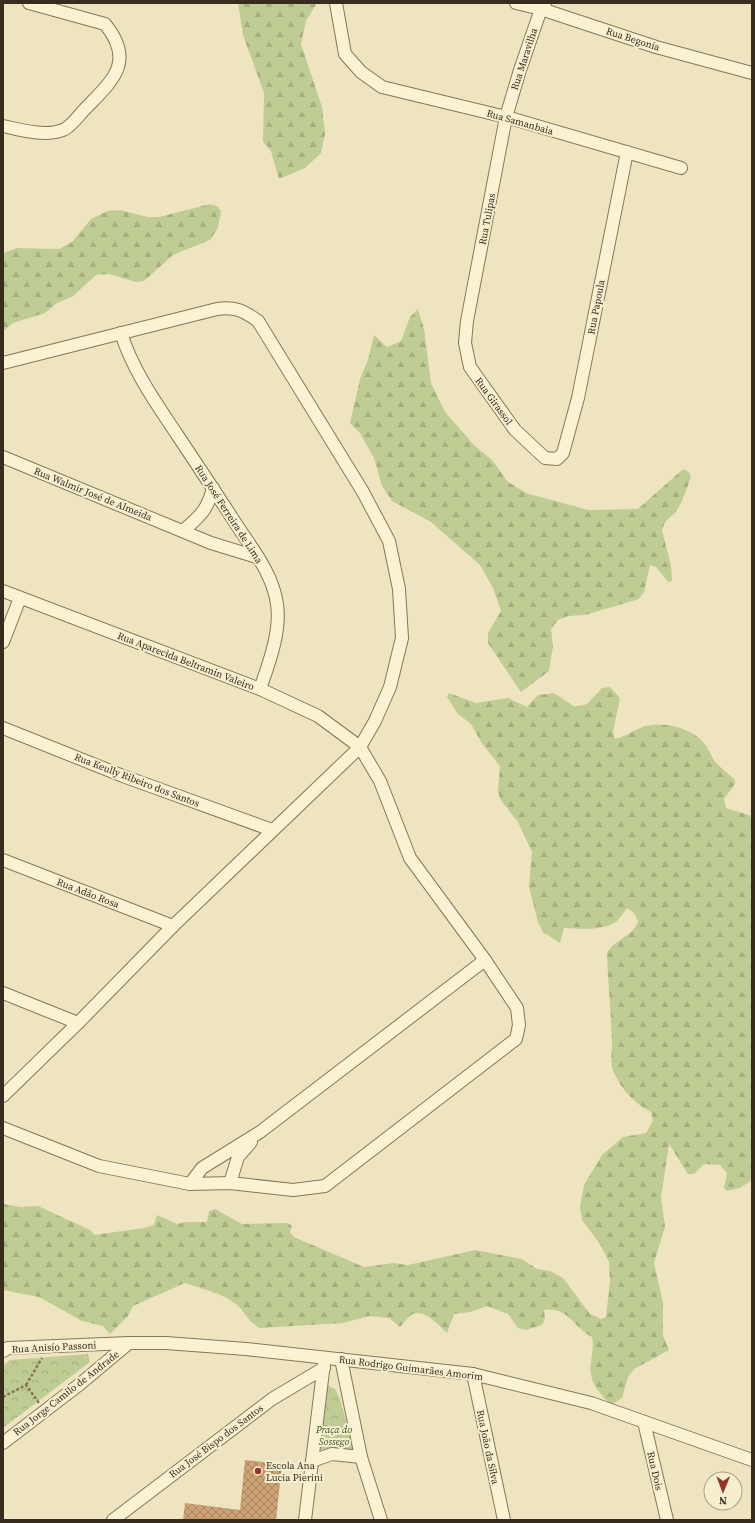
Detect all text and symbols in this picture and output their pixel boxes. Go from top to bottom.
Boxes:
street label: Rua Begonia [604,24,662,54]
street label: Rua Maravilha [508,25,540,92]
street label: Rua Samanbaia [485,106,556,138]
street label: Rua Tulipas [476,192,498,246]
street label: Rua Papoula [584,278,608,335]
street label: Rua Girassol [472,375,516,427]
street label: Rua José Ferreira de Lima [192,462,266,567]
street label: Rua Walmir José de Almeida [32,464,155,524]
street label: Rua Aparecida Beltramin Valeiro [116,629,257,693]
street label: Rua Keully Ribeiro dos Santos [73,750,201,810]
street label: Rua Adão Rosa [55,875,122,911]
street label: Rua Anisío Passoni [11,1338,97,1356]
street label: Rua Jorge Camilo de Andrade [10,1348,122,1438]
street label: Rua Rodrigo Guimarães Amorim [338,1353,484,1383]
street label: Rua José Bispo dos Santos [166,1401,266,1481]
street label: Rua João da Silva [474,1409,502,1486]
park label: Praça do Sossego [315,1423,352,1448]
street label: Rua Dois [644,1450,666,1492]
place label: Escola Ana Lucia Pierini [266,1459,323,1484]
marker: Escola Ana Lucia Pierini [253,1466,263,1476]
north arrow [703,1471,743,1511]
text: N [719,1493,727,1508]

